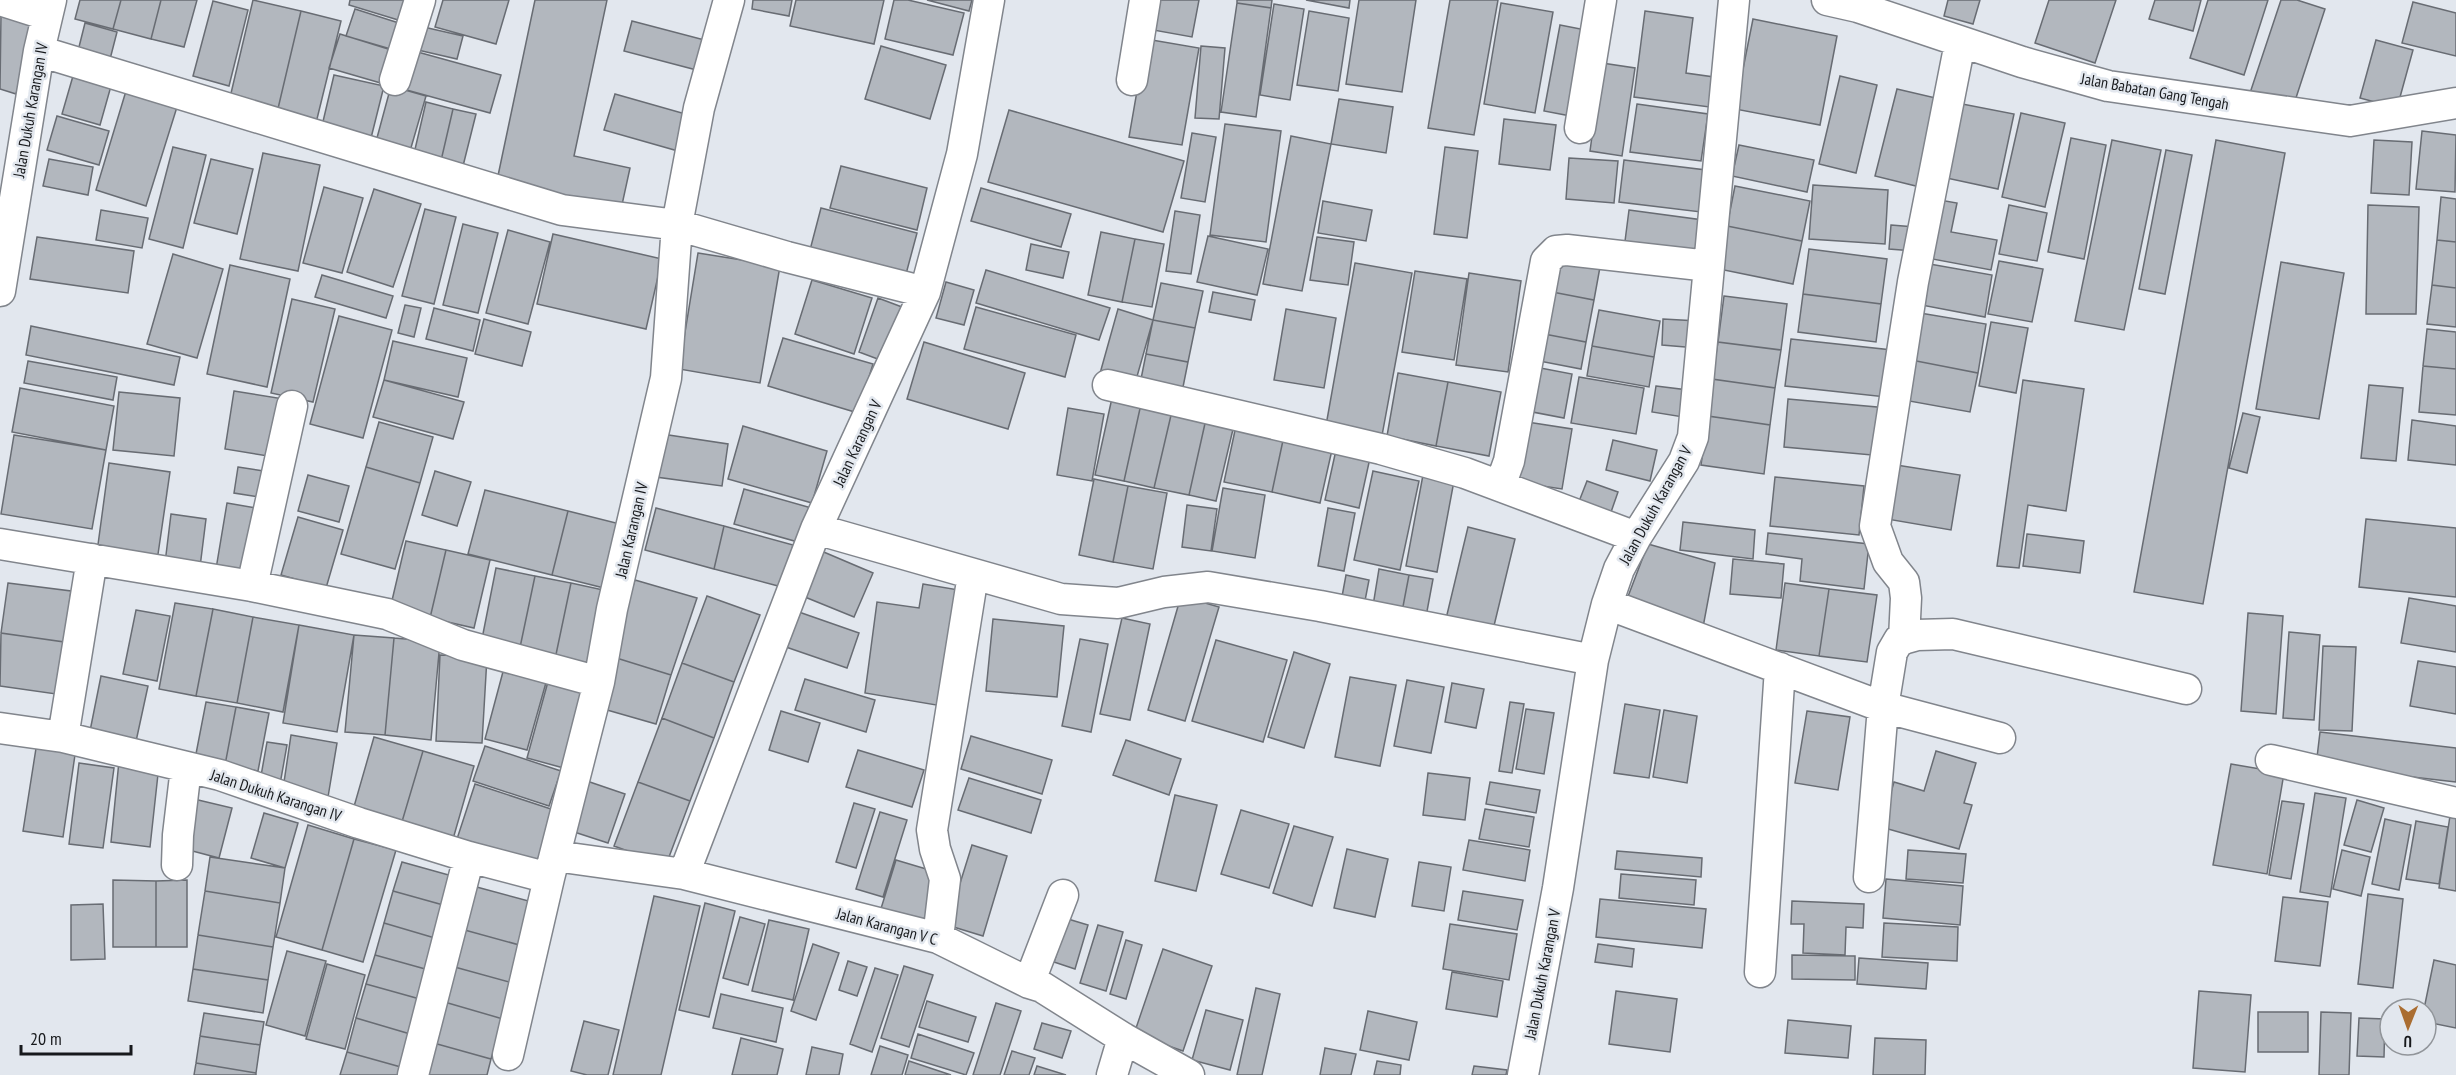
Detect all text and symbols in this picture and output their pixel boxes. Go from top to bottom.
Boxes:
street label: Jalan Dukuh Karangan IV [8,41,52,180]
street label: Jalan Babatan Gang Tengah [2078,68,2231,114]
street label: Jalan Karangan V [828,396,886,490]
street label: Jalan Dukuh Karangan V [1614,442,1696,569]
street label: Jalan Karangan IV [610,480,652,581]
street label: Jalan Dukuh Karangan IV [207,764,344,826]
street label: Jalan Karangan V C [833,903,940,949]
street label: Jalan Dukuh Karangan V [1519,907,1565,1042]
north arrow [2378,997,2438,1057]
scale bar [21,1018,130,1056]
text: 20 m [30,1027,62,1050]
text: U [2403,1032,2412,1052]

